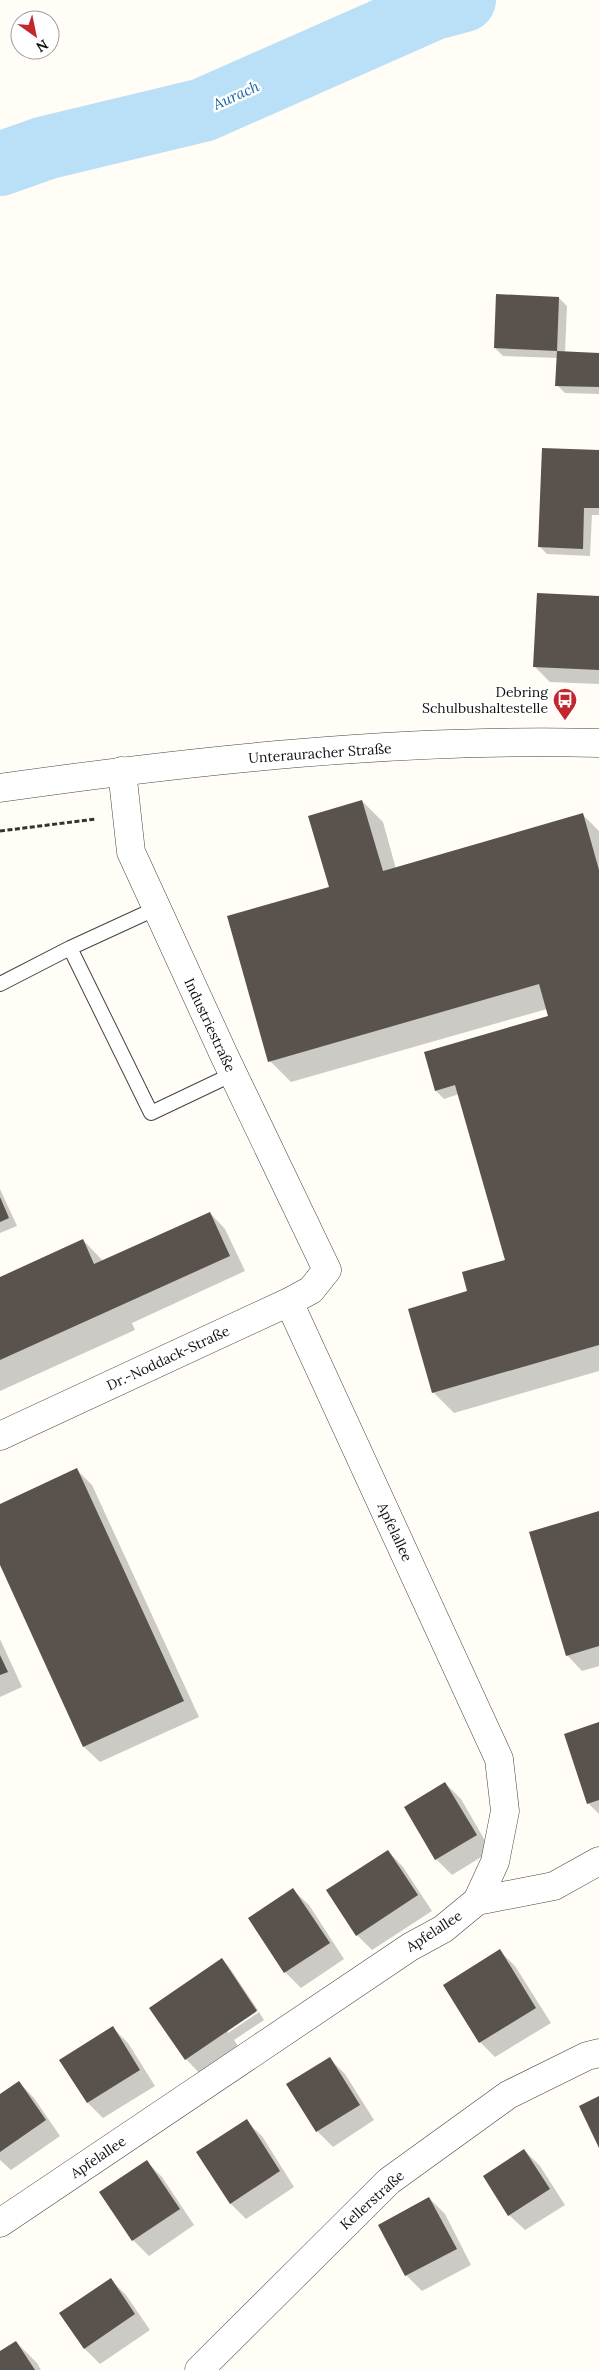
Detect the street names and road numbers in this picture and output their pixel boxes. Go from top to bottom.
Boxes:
street label: Unterauracher Straße [248,739,393,767]
street label: Industriestraße [180,975,240,1075]
street label: Dr.-Noddack-Straße [104,1321,233,1394]
street label: Apfelallee [373,1499,417,1565]
street label: Apfelallee [402,1906,466,1956]
street label: Apfelallee [66,2132,130,2183]
street label: Kellerstraße [336,2166,408,2234]

